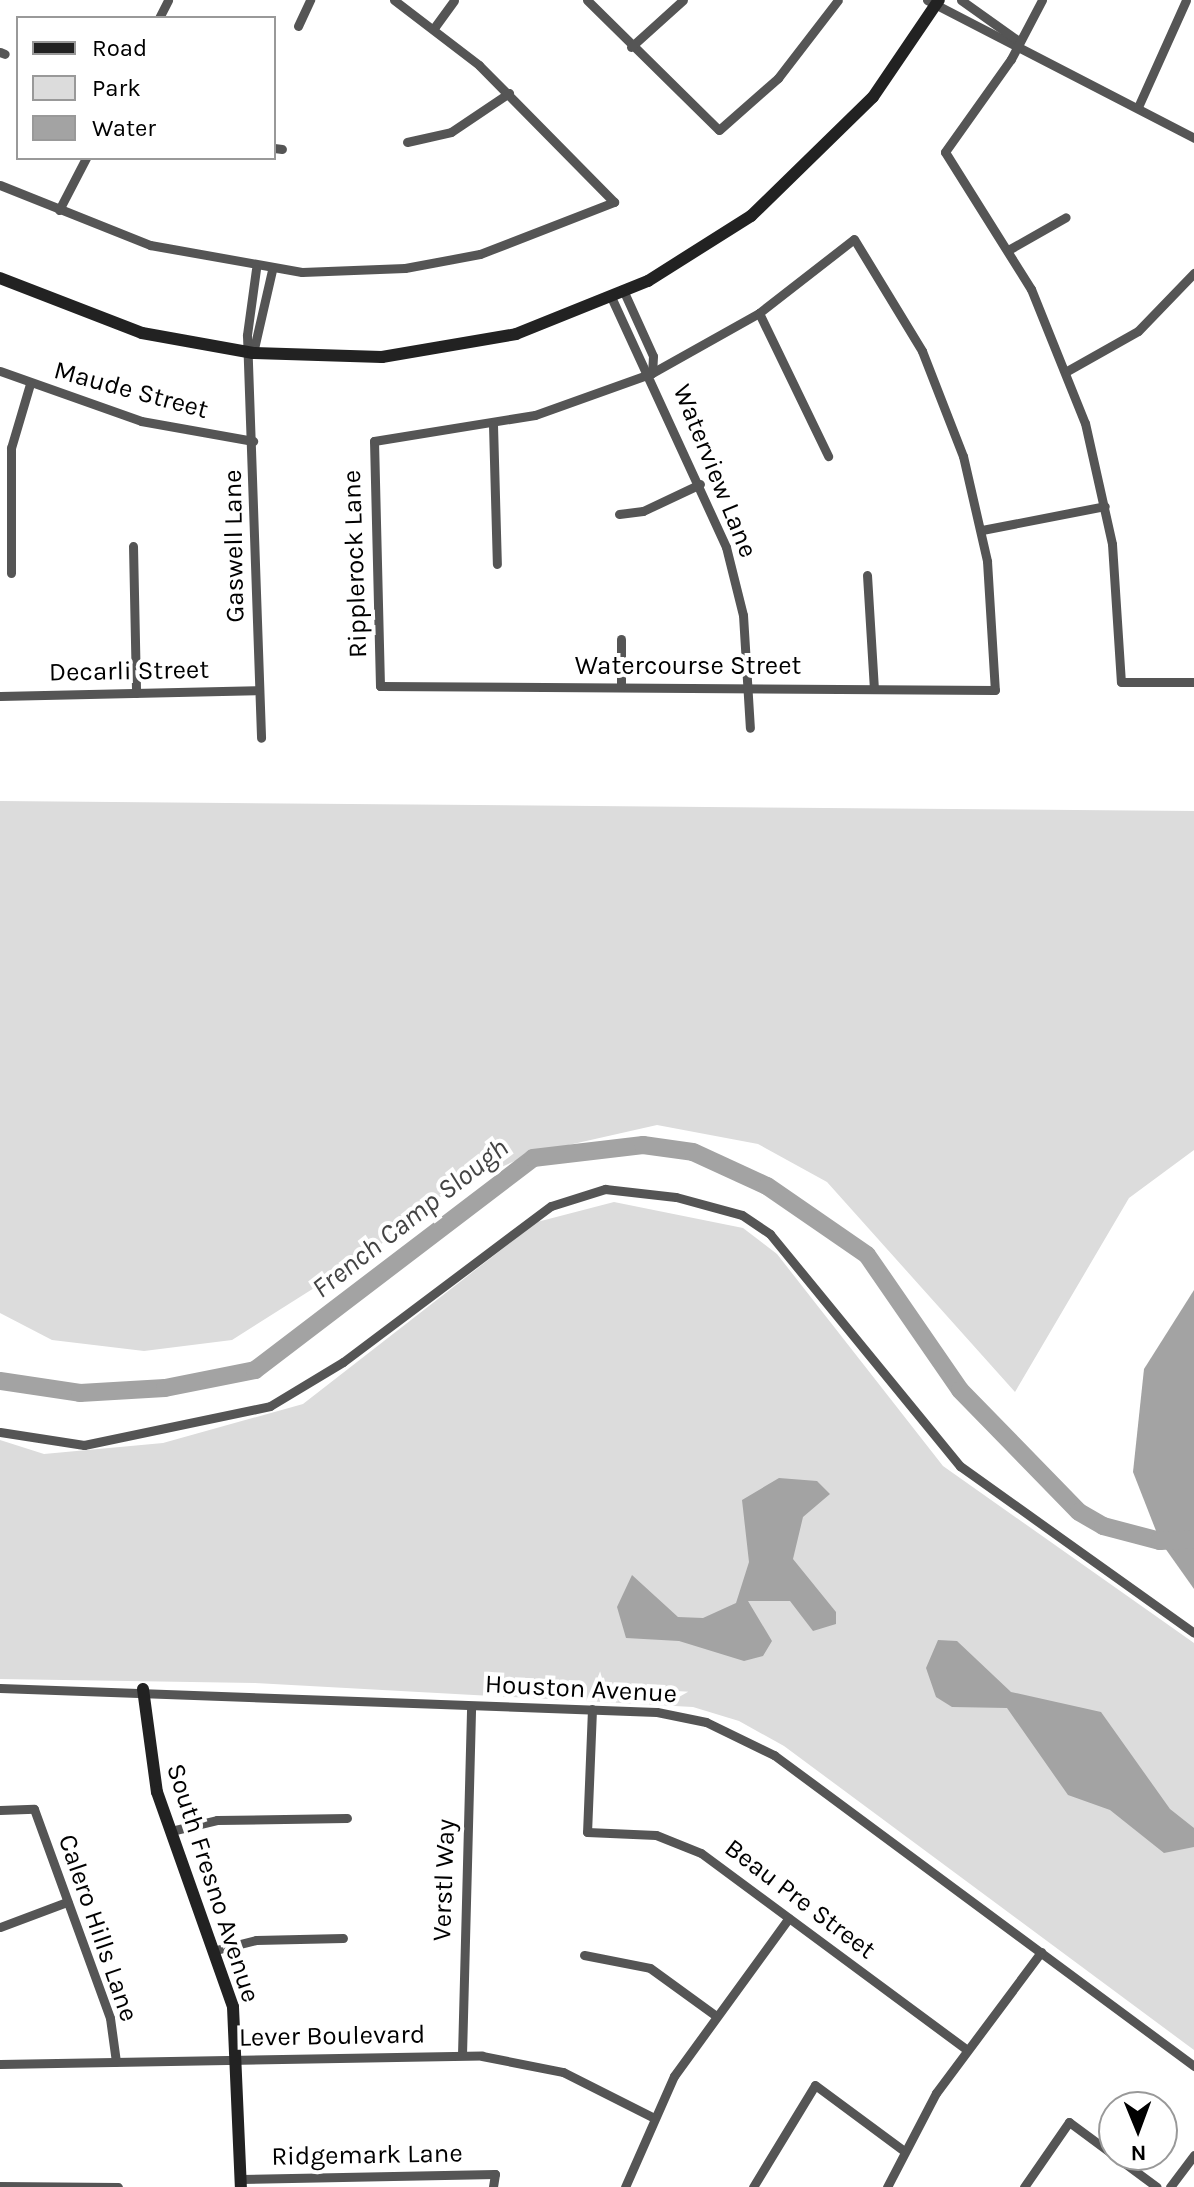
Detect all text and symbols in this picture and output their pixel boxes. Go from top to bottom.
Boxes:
legend [16,16,276,160]
text: Road [92,34,147,62]
text: Park [92,74,141,102]
text: Water [92,114,156,142]
street label: Maude Street [50,354,212,426]
street label: Waterview Lane [666,380,764,562]
street label: Gaswell Lane [217,469,251,623]
street label: Ripplerock Lane [336,469,374,659]
street label: Watercourse Street [575,650,801,682]
street label: Decarli Street [49,654,209,688]
water label: French Camp Slough [305,1131,515,1305]
street label: Houston Avenue [484,1668,678,1710]
street label: South Fresno Avenue [160,1760,266,2006]
street label: Verstl Way [426,1818,462,1942]
street label: Calero Hills Lane [51,1830,145,2026]
street label: Beau Pre Street [719,1832,881,1966]
street label: Lever Boulevard [239,2019,425,2053]
north arrow [1098,2091,1178,2171]
street label: Ridgemark Lane [271,2138,463,2172]
text: N [1130,2140,1147,2166]

